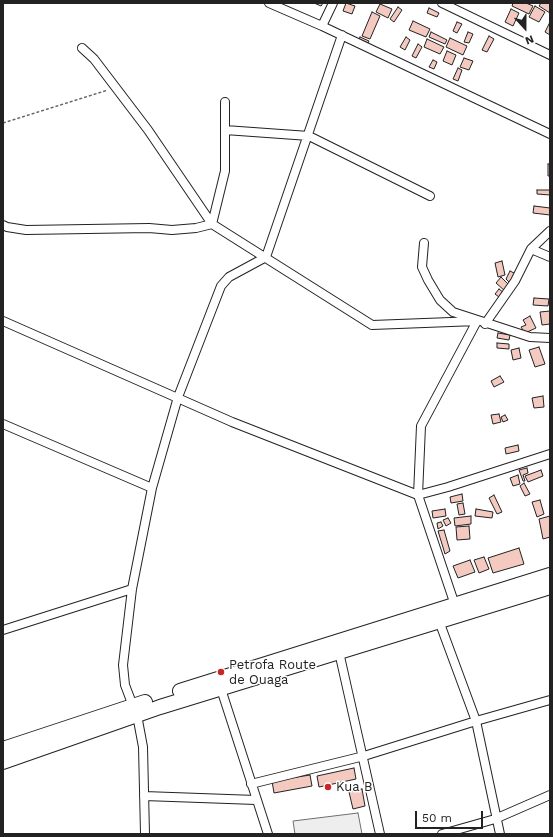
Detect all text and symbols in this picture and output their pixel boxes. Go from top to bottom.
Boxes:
north arrow [505,8,545,48]
text: N [523,32,536,47]
place label: Petrofa Route de Ouaga [229,657,316,688]
marker: Petrofa Route de Ouaga [216,667,226,677]
place label: Kua B [336,779,373,795]
marker: Kua B [323,782,333,792]
scale bar [417,803,485,829]
text: 50 m [422,811,452,825]

